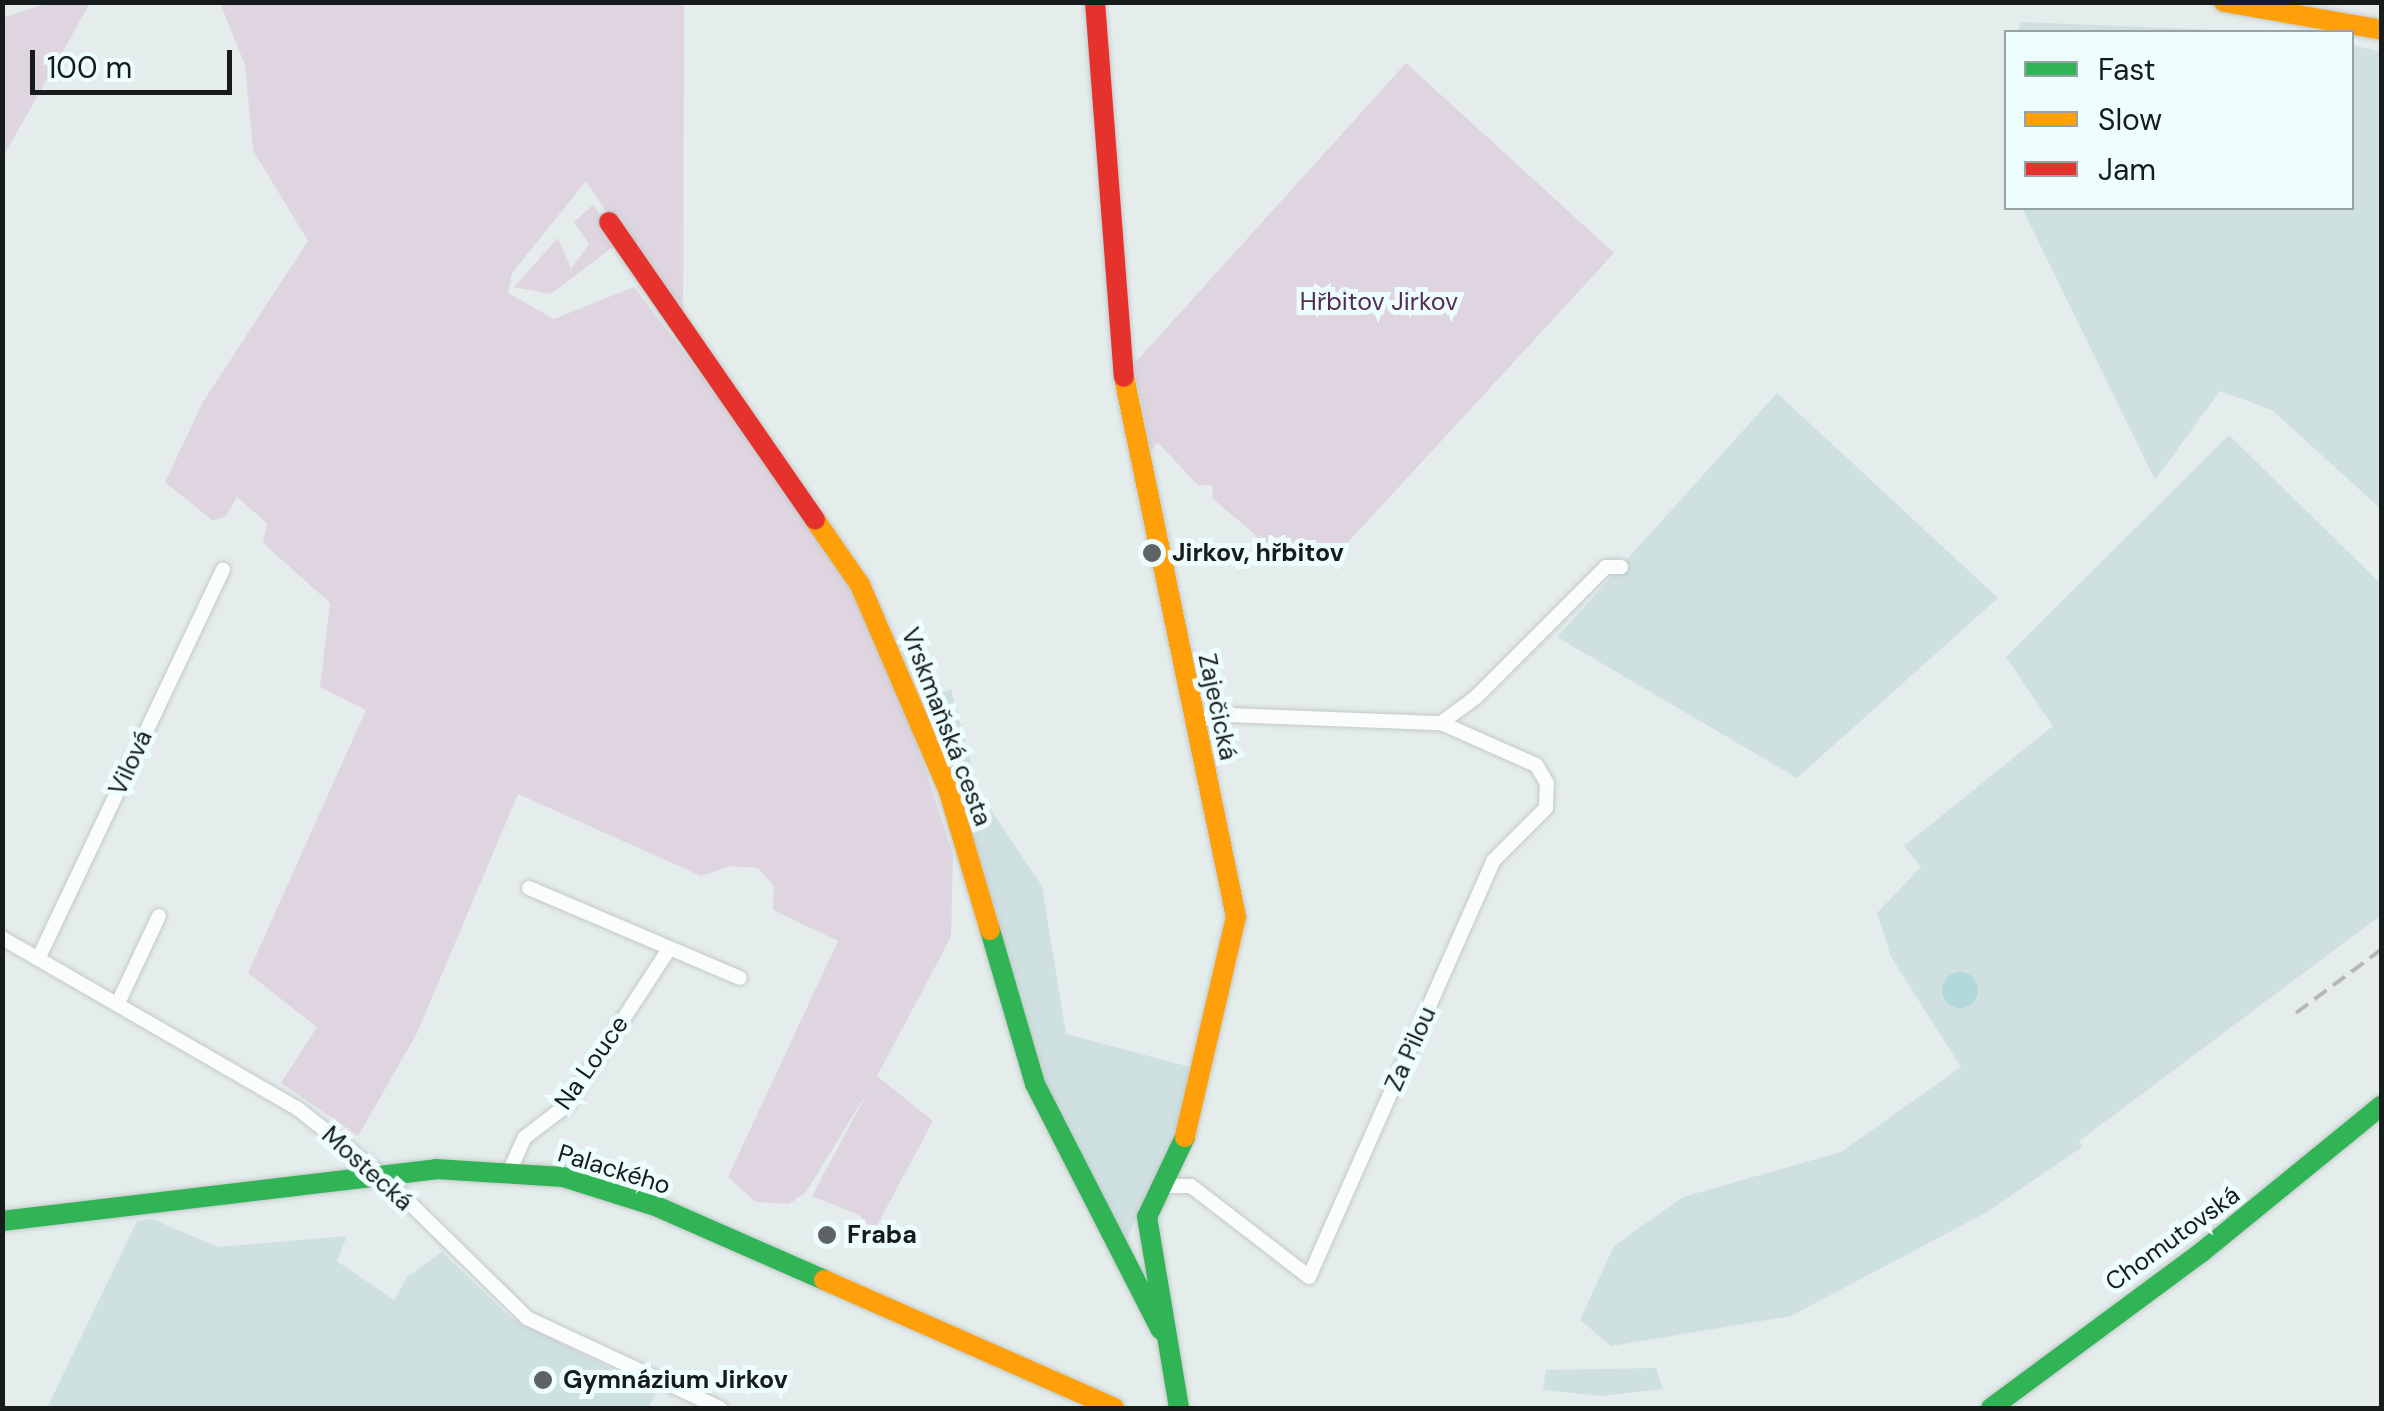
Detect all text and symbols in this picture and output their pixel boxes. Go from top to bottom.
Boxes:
scale bar [35,30,238,92]
legend [2004,30,2354,210]
text: 100 m [47,48,132,87]
text: Fast [2098,50,2156,89]
text: Slow [2098,100,2162,139]
text: Jam [2098,150,2156,189]
park label: Hřbitov Jirkov [1300,287,1458,317]
place label: Jirkov, hřbitov [1172,538,1344,568]
marker: Jirkov, hřbitov [1141,542,1163,564]
street label: Vrskmaňská cesta [894,624,998,830]
street label: Zaječická [1191,651,1243,763]
street label: Vilová [103,726,159,800]
street label: Za Pilou [1379,1002,1443,1096]
street label: Na Louce [549,1010,635,1116]
street label: Mostecká [315,1120,419,1218]
street label: Palackého [554,1139,674,1201]
street label: Chomutovská [2100,1180,2246,1298]
place label: Fraba [847,1220,917,1250]
marker: Fraba [816,1224,838,1246]
place label: Gymnázium Jirkov [563,1365,788,1395]
marker: Gymnázium Jirkov [532,1369,554,1391]

